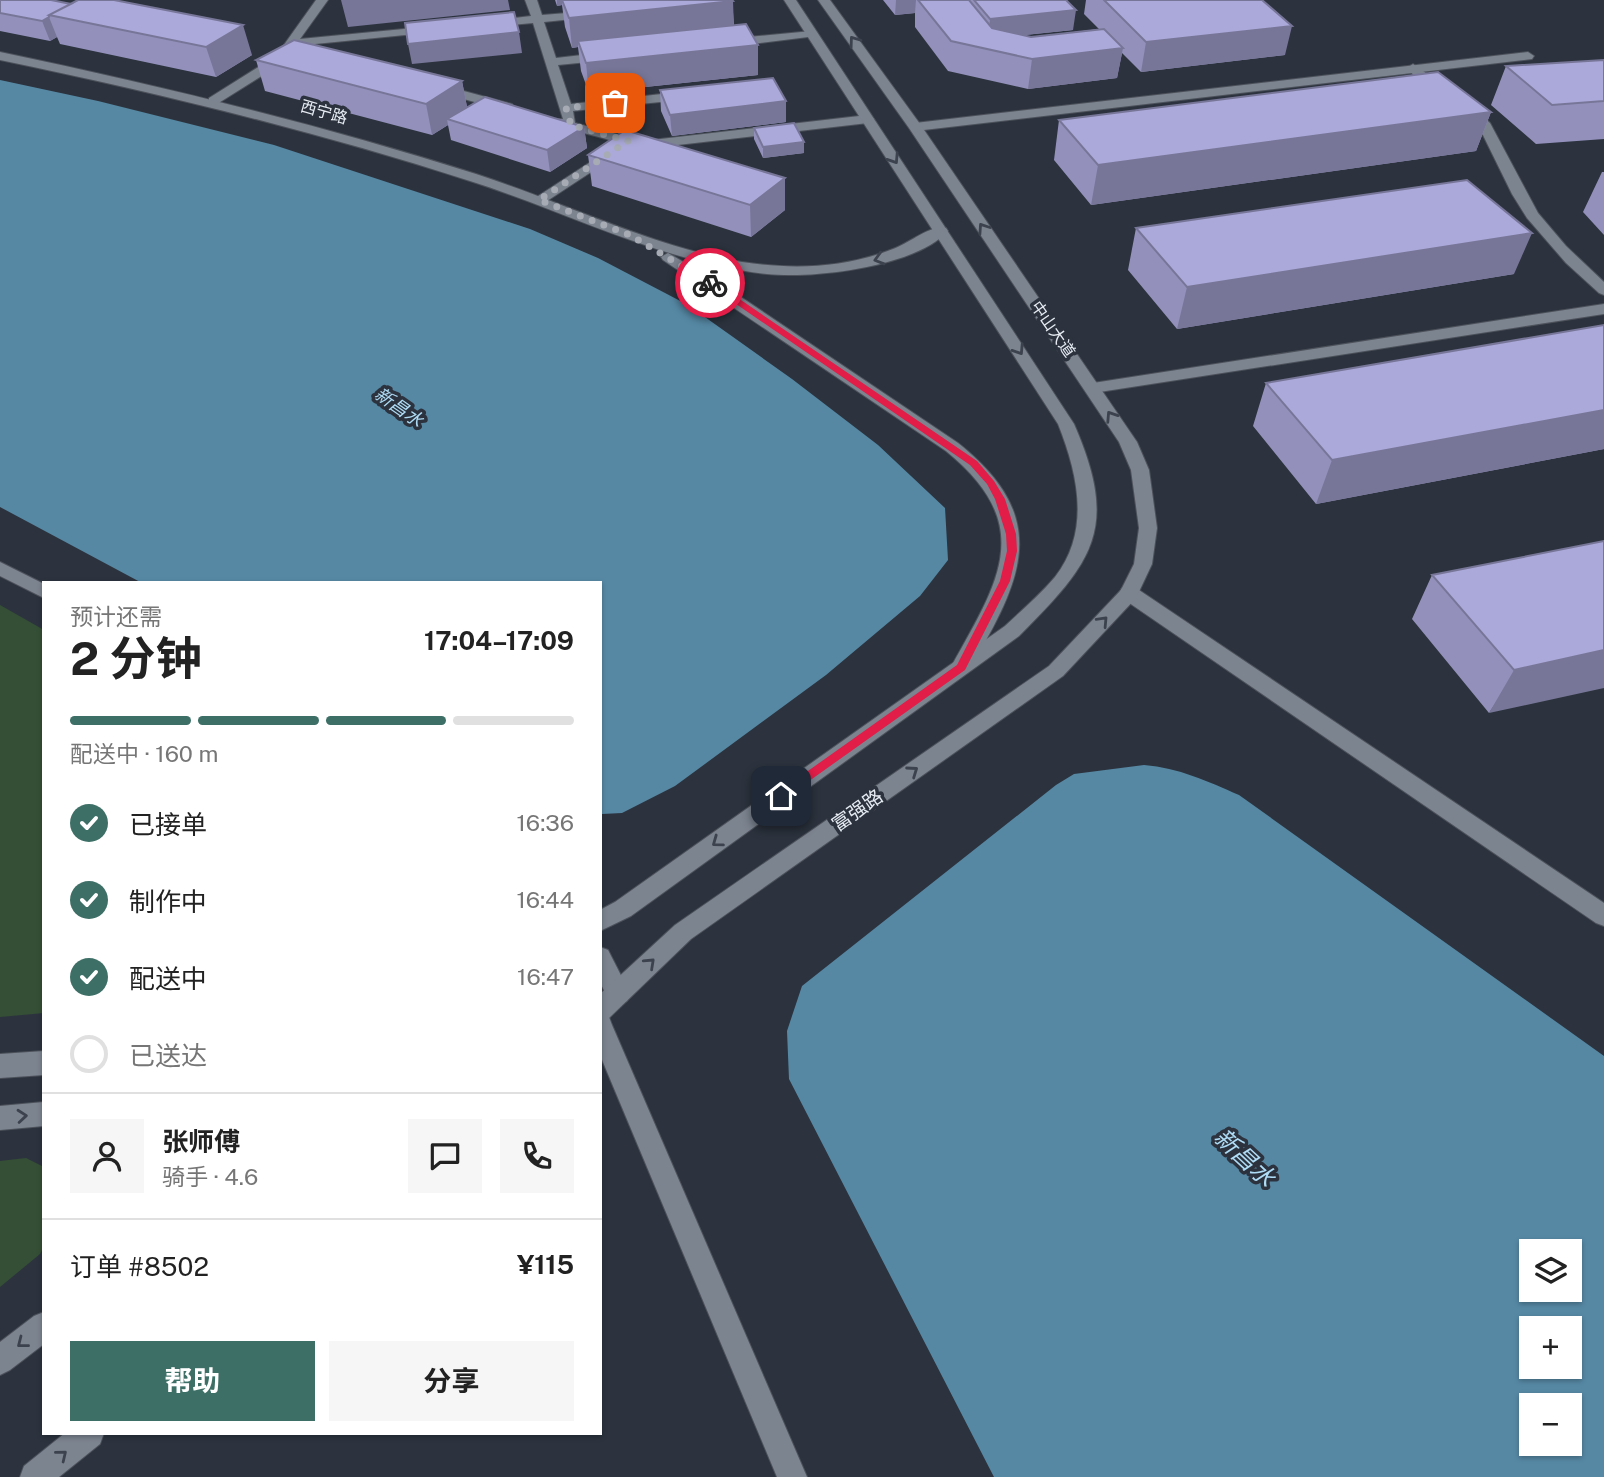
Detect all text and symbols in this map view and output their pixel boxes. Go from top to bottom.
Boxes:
one-way arrow [849,36,862,49]
pin [585,73,645,133]
icon: bag [596,84,634,122]
street label: 西宁路 [298,96,350,128]
one-way arrow [886,152,899,165]
one-way arrow [979,223,991,236]
courier [675,248,745,318]
one-way arrow [873,251,885,266]
icon: bike [691,264,729,302]
street label: 中山大道 [1027,297,1079,361]
one-way arrow [1010,342,1023,355]
water label: 新昌水 [371,383,428,432]
one-way arrow [1107,411,1120,424]
text: 预计还需 [70,603,162,630]
one-way arrow [1094,616,1107,629]
text: 17:04–17:09 [424,625,574,656]
text: 2 分钟 [70,631,202,685]
text: 配送中 · 160 m [70,740,218,767]
pin [751,766,811,826]
one-way arrow [905,767,918,779]
icon: home [762,777,800,815]
street label: 富强路 [827,785,887,835]
icon: check [70,804,108,842]
text: 已接单 [129,809,207,840]
text: 16:36 [516,809,574,836]
one-way arrow [712,834,725,846]
icon: check [70,881,108,919]
text: 制作中 [129,886,207,917]
text: 16:44 [516,886,574,913]
icon: check [70,958,108,996]
one-way arrow [642,959,655,971]
text: 配送中 [129,963,207,994]
text: 16:47 [517,963,574,990]
text: 已送达 [129,1040,207,1071]
one-way arrow [17,1109,28,1124]
button: person [70,1119,144,1193]
button: chat [408,1119,482,1193]
button: phone [500,1119,574,1193]
water label: 新昌水 [1209,1122,1282,1192]
text: 张师傅 [162,1126,240,1157]
text: 骑手 · 4.6 [162,1163,258,1190]
map controls [1519,1239,1582,1456]
button: layers [1519,1239,1582,1302]
text: ¥115 [517,1249,574,1280]
text: 订单 #8502 [70,1251,209,1282]
button: + [1519,1316,1582,1379]
one-way arrow [17,1334,30,1347]
button: 帮助 [70,1341,315,1421]
button: 分享 [329,1341,574,1421]
button: − [1519,1393,1582,1456]
one-way arrow [53,1451,66,1463]

